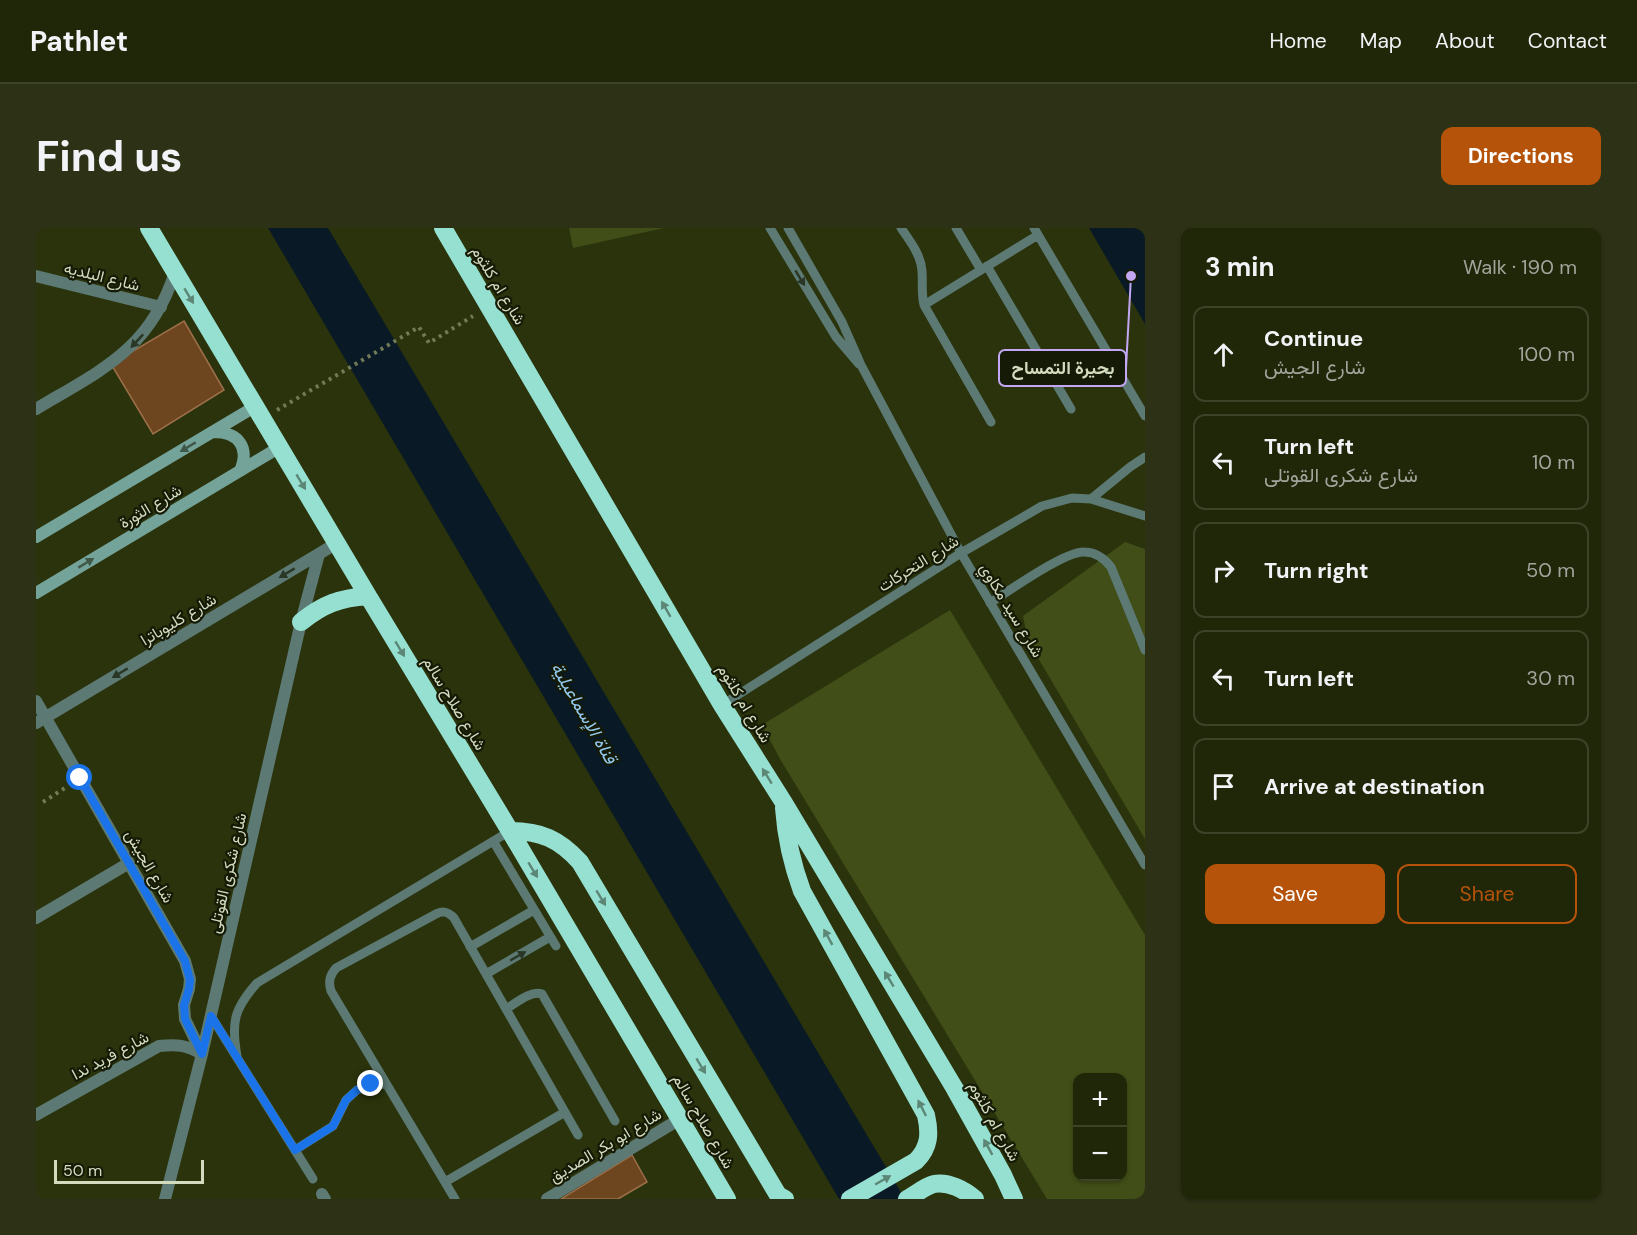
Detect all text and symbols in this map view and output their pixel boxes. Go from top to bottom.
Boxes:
text: Pathlet [30,23,128,60]
text: Home [1269,27,1327,55]
text: Map [1360,27,1402,55]
text: About [1435,27,1495,55]
text: Contact [1528,27,1607,55]
button: Directions [1441,127,1601,185]
text: Find us [36,129,182,184]
street label: شارع ام كلثوم [466,242,530,329]
text: 3 min [1205,250,1274,284]
text: Walk · 190 m [1463,254,1577,280]
street label: شارع البلديه [62,257,142,297]
one-way arrow [794,270,805,286]
one-way arrow [184,288,195,304]
text: Continue [1264,324,1363,353]
one-way arrow [130,333,144,347]
icon: ahead [1207,338,1240,371]
text: 100 m [1518,341,1575,367]
callout: بحيرة التمساح [999,350,1126,386]
text: شارع الجيش [1264,354,1366,380]
text: بحيرة التمساح [1011,356,1115,380]
text: Turn left [1264,432,1354,461]
one-way arrow [180,442,196,453]
icon: left [1207,446,1240,479]
text: 10 m [1532,449,1575,475]
text: شارع شكرى القوتلى [1264,462,1418,488]
one-way arrow [296,474,306,491]
street label: شارع الثورة [115,480,186,534]
street label: شارع التحركات [874,530,963,597]
icon: right [1207,554,1240,587]
text: Turn right [1264,556,1369,585]
one-way arrow [78,557,94,568]
text: 50 m [1526,557,1575,583]
street label: شارع سيد مكاوي [972,559,1048,663]
one-way arrow [279,567,295,578]
street label: شارع كليوباترا [136,589,221,651]
one-way arrow [661,601,672,617]
one-way arrow [395,641,406,657]
street label: شارع صلاح سالم [417,652,491,755]
water label: قناة الإسماعيلية [545,658,624,770]
street label: شارع ام كلثوم [712,660,776,747]
icon: left [1207,662,1240,695]
text: Turn left [1264,664,1354,693]
text: 30 m [1526,665,1575,691]
one-way arrow [111,668,128,678]
route start [66,764,92,790]
one-way arrow [762,768,773,784]
icon: arrive [1207,770,1240,803]
text: Arrive at destination [1264,772,1485,801]
street label: شارع شكرى القوتلى [203,811,253,936]
street label: شارع الجيش [119,826,179,907]
one-way arrow [528,862,539,878]
button: Save [1205,864,1385,924]
button: Share [1397,864,1577,924]
one-way arrow [596,890,606,907]
one-way arrow [823,928,833,945]
one-way arrow [510,950,526,961]
one-way arrow [884,971,895,987]
street label: شارع فريد ندا [68,1026,153,1085]
one-way arrow [696,1057,706,1074]
route end [357,1070,383,1096]
street label: شارع صلاح سالم [667,1070,739,1173]
map controls [1073,1073,1127,1181]
button: + [1073,1073,1127,1127]
street label: شارع ام كلثوم [963,1077,1025,1166]
one-way arrow [917,1099,927,1117]
street label: شارع ابو بكر الصديق [545,1104,666,1188]
button: − [1073,1127,1127,1181]
one-way arrow [982,1139,993,1155]
scale bar [54,1157,204,1184]
text: 50 m [63,1160,102,1181]
one-way arrow [875,1175,892,1185]

